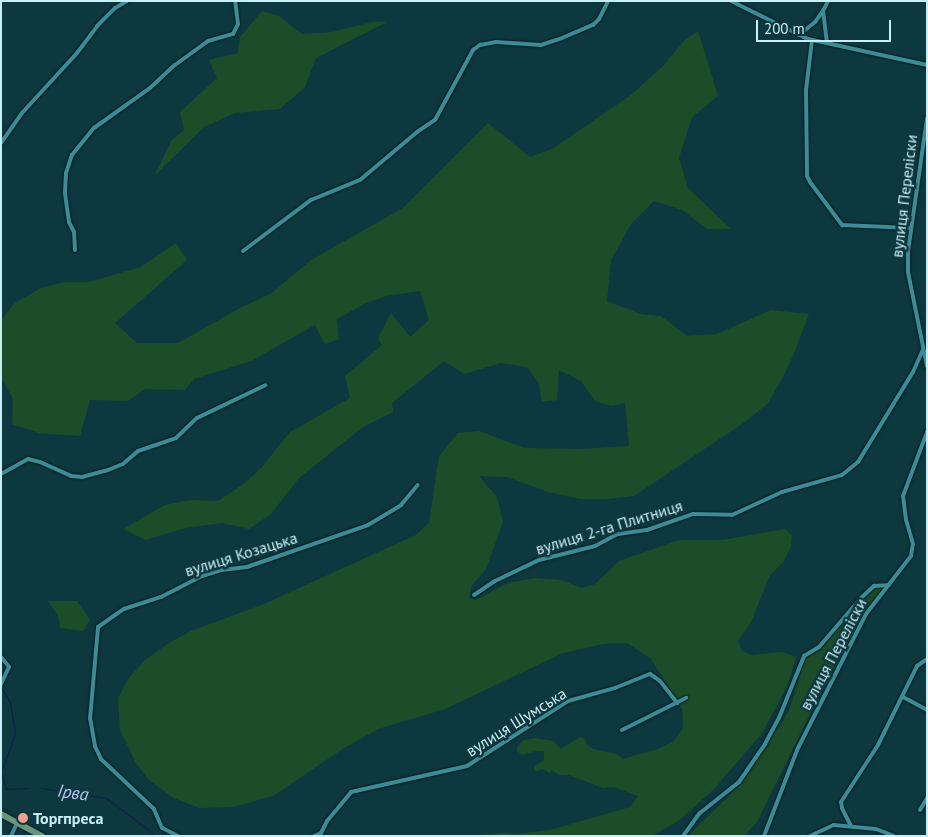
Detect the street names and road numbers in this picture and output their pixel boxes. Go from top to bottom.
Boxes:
street label: вулиця Переліски [887,133,921,259]
street label: вулиця 2-га Плитниця [533,496,685,558]
street label: вулиця Козацька [182,528,300,580]
street label: вулиця Переліски [795,595,871,713]
street label: вулиця Шумська [462,683,570,761]

